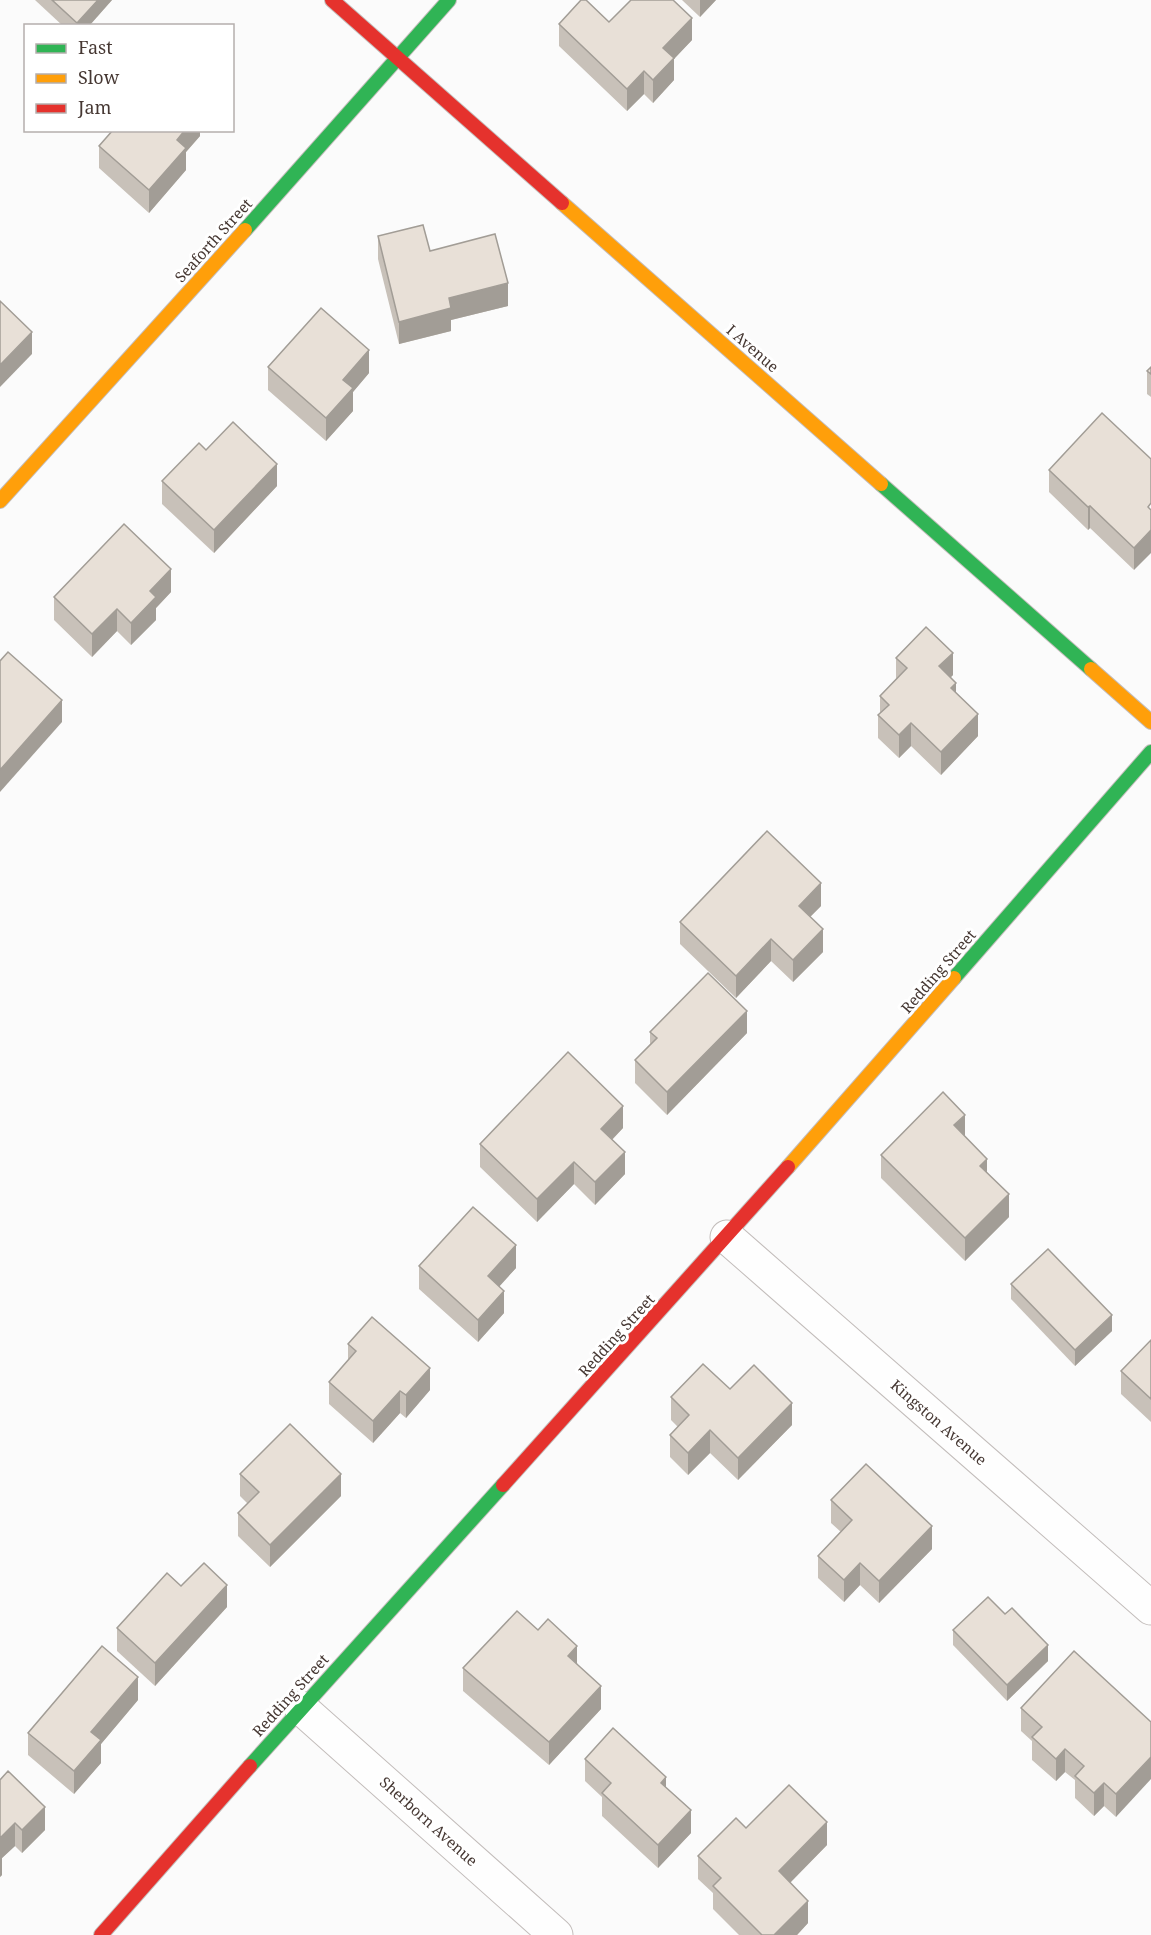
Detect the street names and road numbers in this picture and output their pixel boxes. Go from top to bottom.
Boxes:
street label: Seaforth Street [170,194,256,286]
street label: I Avenue [723,320,783,376]
street label: Redding Street [896,925,980,1017]
street label: Redding Street [574,1289,658,1381]
street label: Kingston Avenue [887,1375,991,1469]
street label: Redding Street [248,1649,332,1741]
street label: Sherborn Avenue [376,1772,482,1870]

